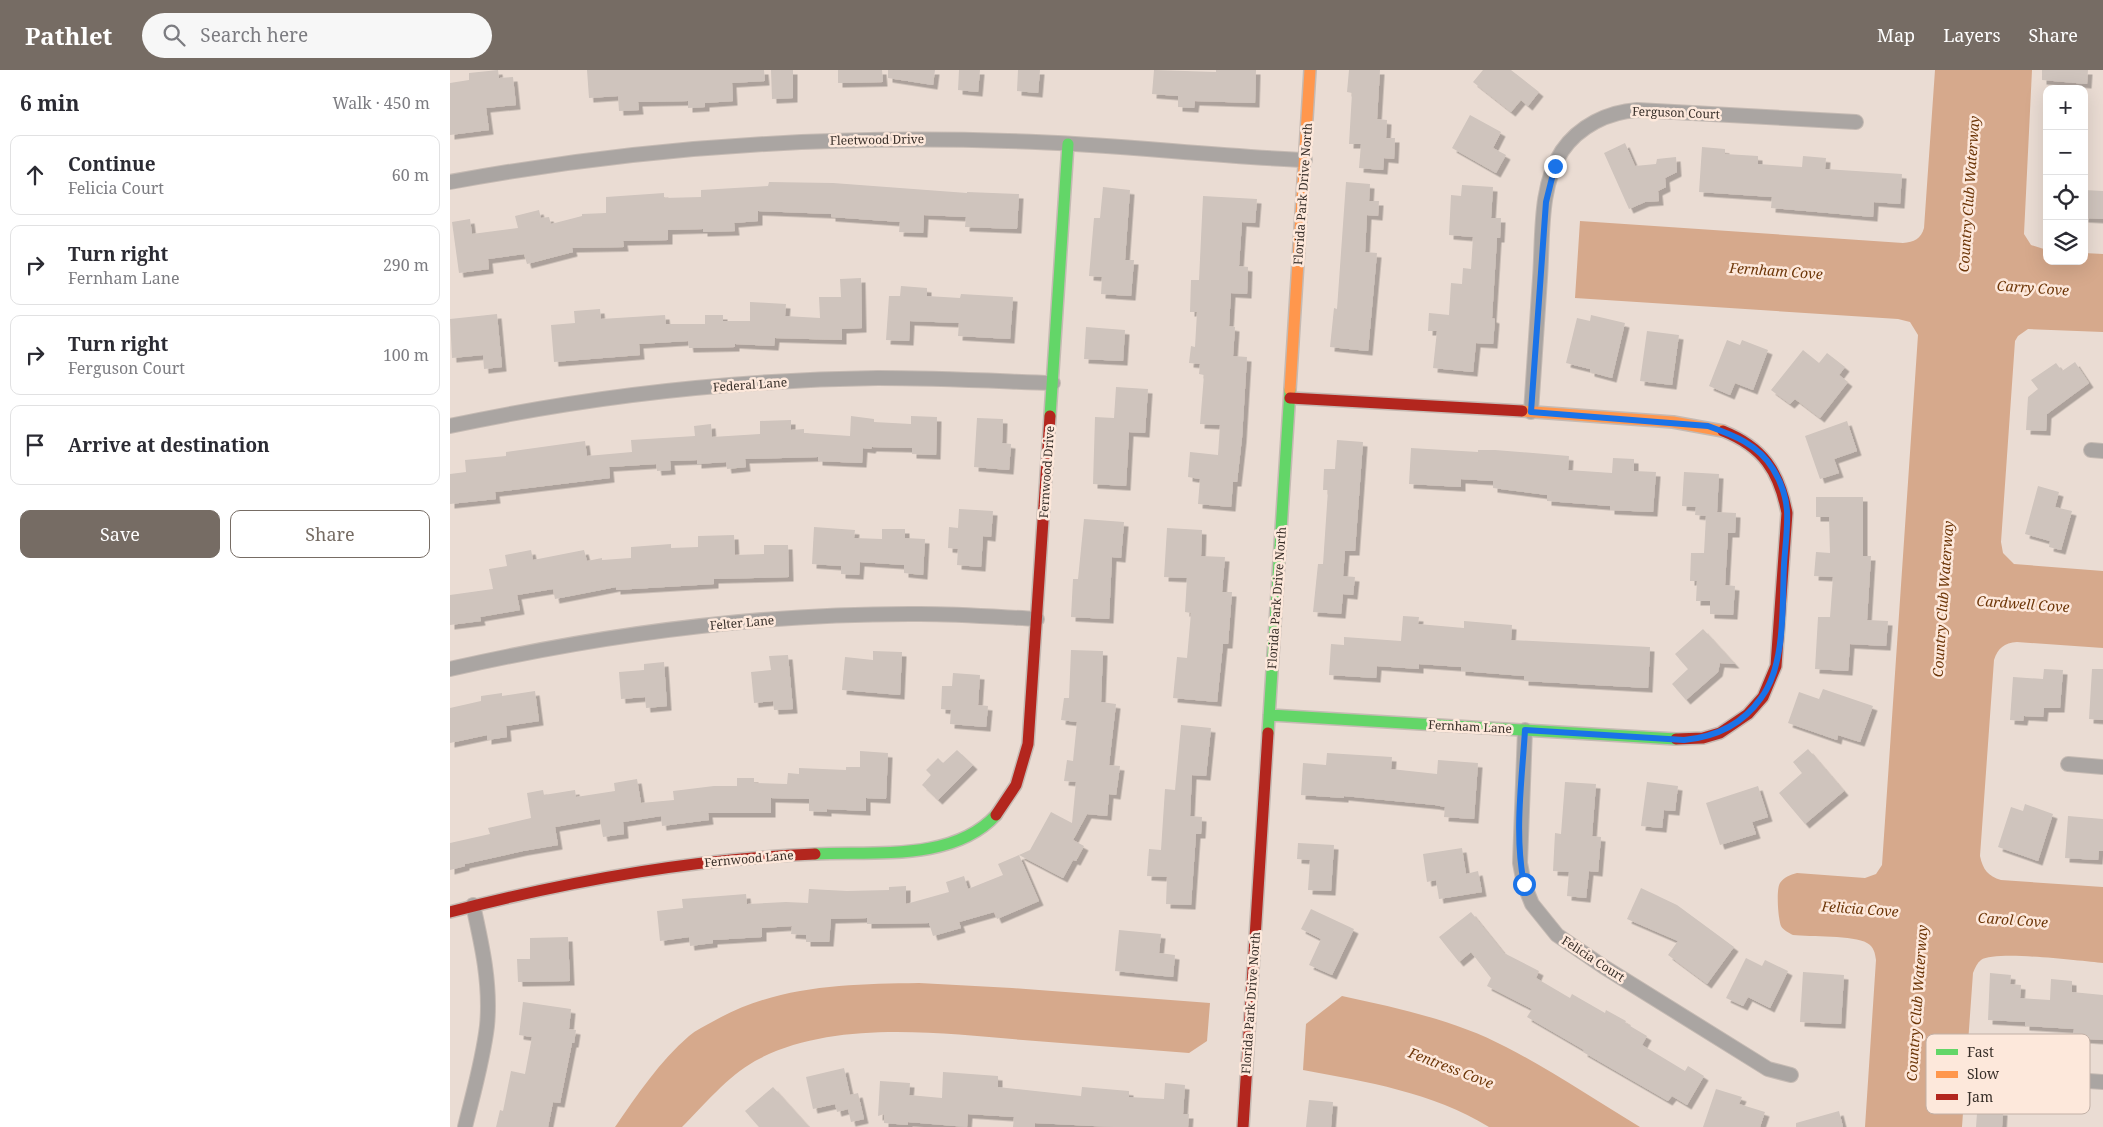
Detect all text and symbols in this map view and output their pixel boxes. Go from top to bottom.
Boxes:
search box [142,13,492,58]
text: Pathlet [25,19,112,52]
icon: search [160,21,188,49]
text: Search here [200,22,308,48]
text: Map [1877,23,1915,47]
text: Layers [1943,23,2001,47]
text: Share [2029,23,2078,47]
map controls [2043,85,2088,265]
button: + [2043,85,2088,130]
text: 6 min [20,89,79,117]
text: Walk · 450 m [333,92,430,114]
street label: Ferguson Court [1632,102,1720,123]
water label: Country Club Waterway [1954,115,1983,273]
street label: Florida Park Drive North [1289,122,1316,266]
street label: Fleetwood Drive [830,130,924,149]
button: − [2043,130,2088,175]
text: Continue [68,151,156,177]
route end [1544,155,1567,178]
icon: ahead [21,161,49,189]
text: 60 m [392,164,429,186]
button: locate [2043,175,2088,220]
text: Felicia Court [68,177,164,199]
button: layers [2043,220,2088,265]
text: Turn right [68,241,168,267]
icon: right [21,251,49,279]
text: 290 m [383,254,429,276]
water label: Fernham Cove [1728,258,1823,283]
text: Fernham Lane [68,267,180,289]
water label: Carry Cove [1996,276,2070,300]
text: Turn right [68,331,168,357]
icon: right [21,341,49,369]
text: 100 m [383,344,429,366]
text: Ferguson Court [68,357,185,379]
street label: Federal Lane [712,373,788,396]
street label: Fernwood Drive [1035,425,1058,519]
icon: arrive [21,431,49,459]
text: Arrive at destination [68,432,270,458]
button: Save [20,510,220,558]
button: Share [230,510,430,558]
water label: Country Club Waterway [1928,520,1957,678]
street label: Florida Park Drive North [1263,526,1290,670]
water label: Cardwell Cove [1976,591,2070,616]
street label: Felter Lane [709,611,775,634]
street label: Fernham Lane [1428,716,1512,737]
street label: Fernwood Lane [704,846,794,871]
route start [1513,873,1536,896]
water label: Felicia Cove [1820,896,1899,921]
water label: Carol Cove [1977,908,2049,931]
water label: Country Club Waterway [1902,924,1931,1082]
street label: Florida Park Drive North [1237,931,1264,1075]
street label: Felicia Court [1558,932,1628,985]
legend [1926,1034,2090,1114]
water label: Fentress Cove [1405,1042,1496,1092]
text: Fast [1967,1042,1994,1061]
text: Slow [1967,1064,2000,1083]
text: Jam [1966,1087,1993,1106]

